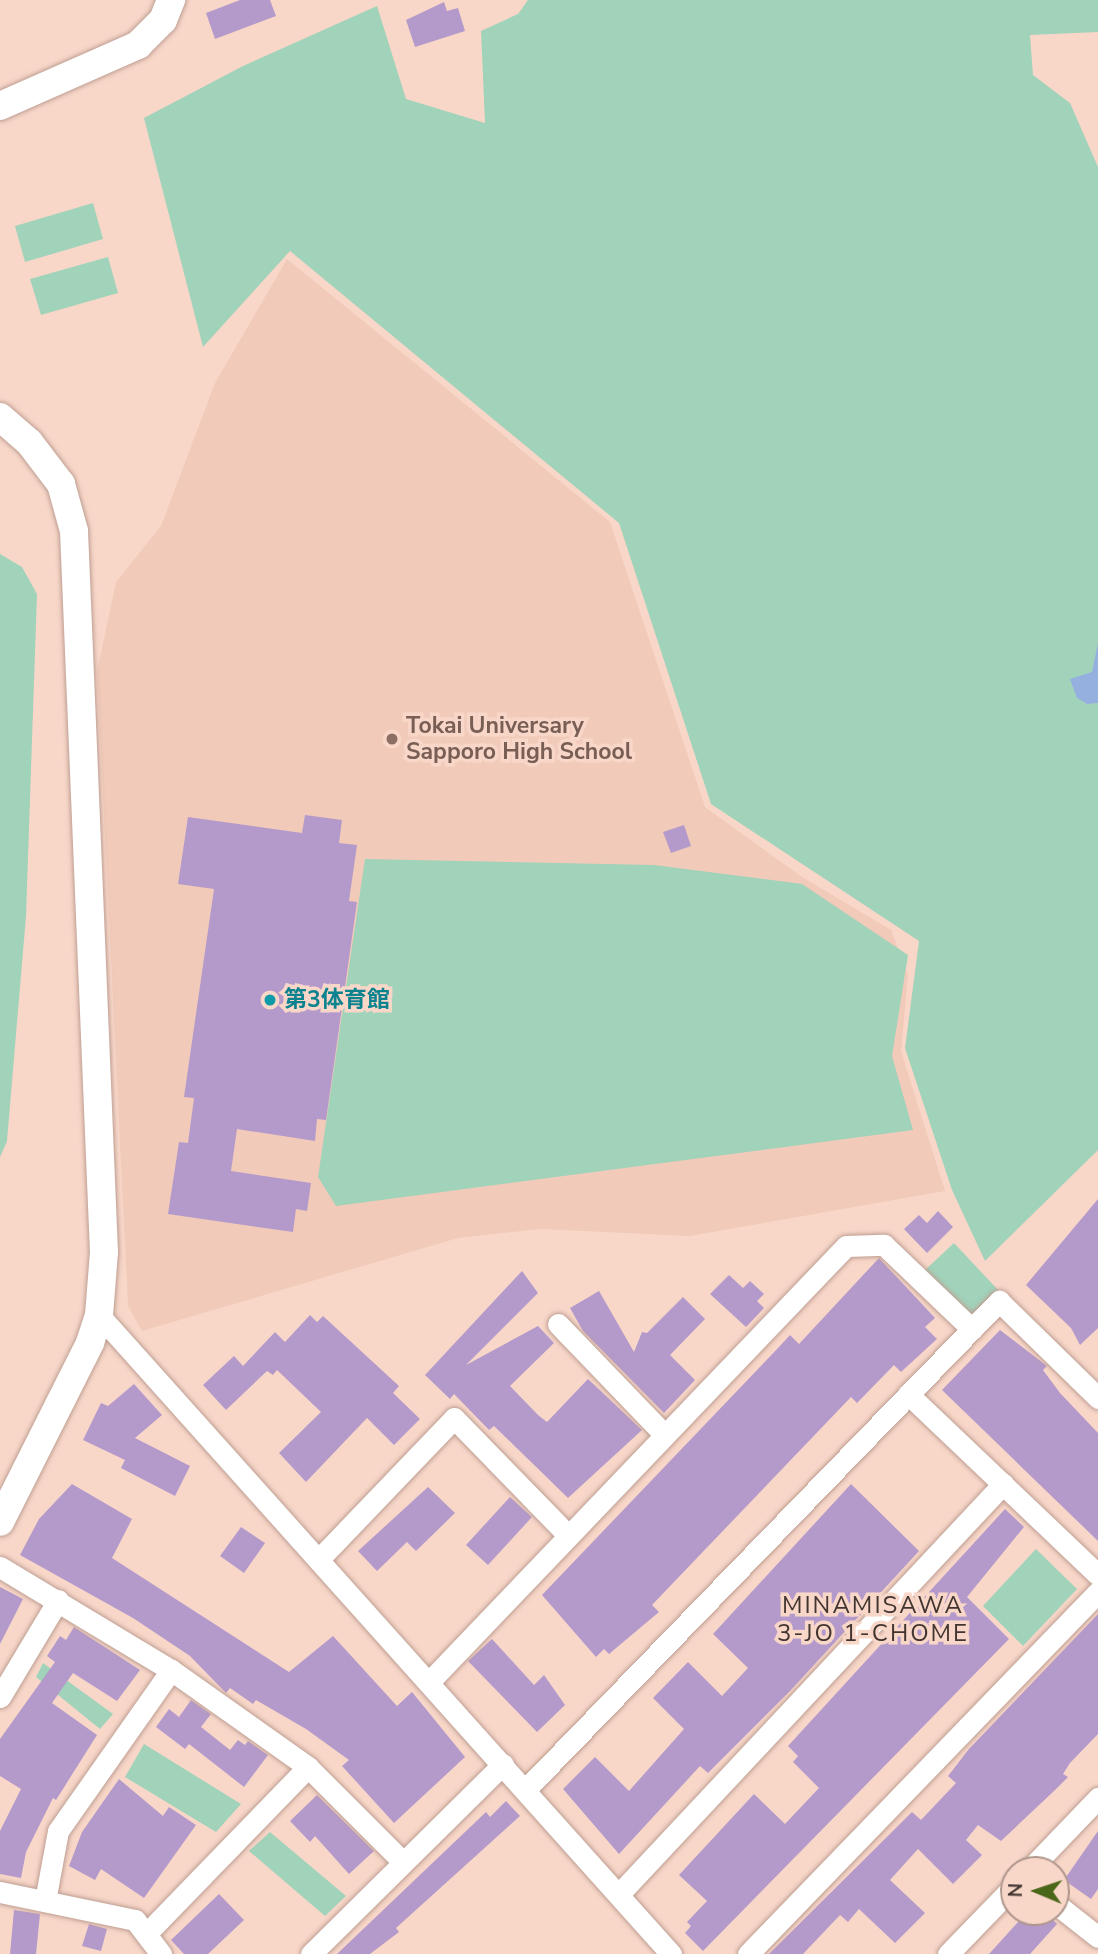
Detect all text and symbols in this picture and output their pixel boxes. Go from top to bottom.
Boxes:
place label: Tokai Universary Sapporo High School [406,712,632,766]
marker: Tokai Universary Sapporo High School [384,731,400,747]
place label: 第3体育館 [284,986,390,1014]
marker: 第3体育館 [262,992,278,1008]
district label: MINAMISAWA 3-JO 1-CHOME [778,1592,968,1648]
north arrow [1000,1856,1070,1926]
text: N [1003,1883,1029,1898]

